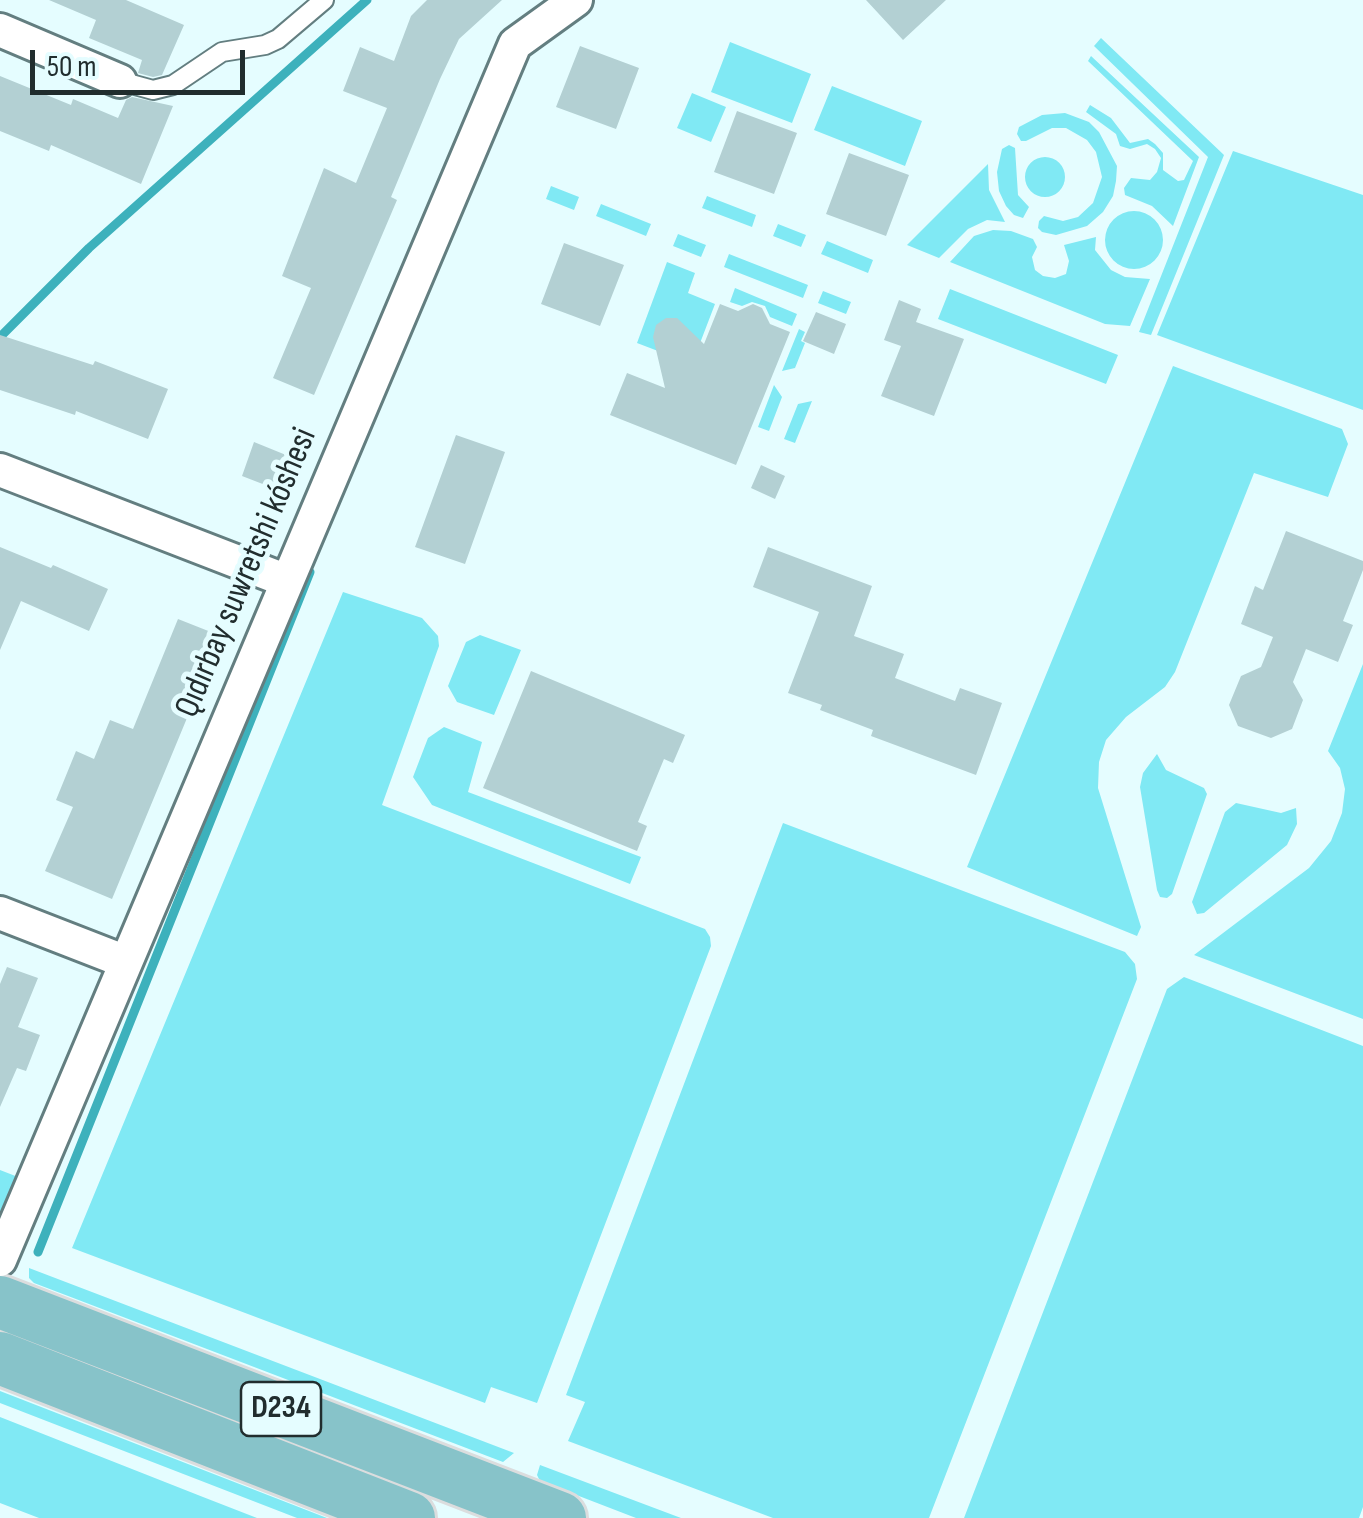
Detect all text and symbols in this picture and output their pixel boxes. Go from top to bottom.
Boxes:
scale bar [35,30,250,92]
text: 50 m [47,49,96,85]
street label: Qıdırbay suwretshi kóshesi [167,422,327,724]
road number: D234 [241,1382,321,1436]

